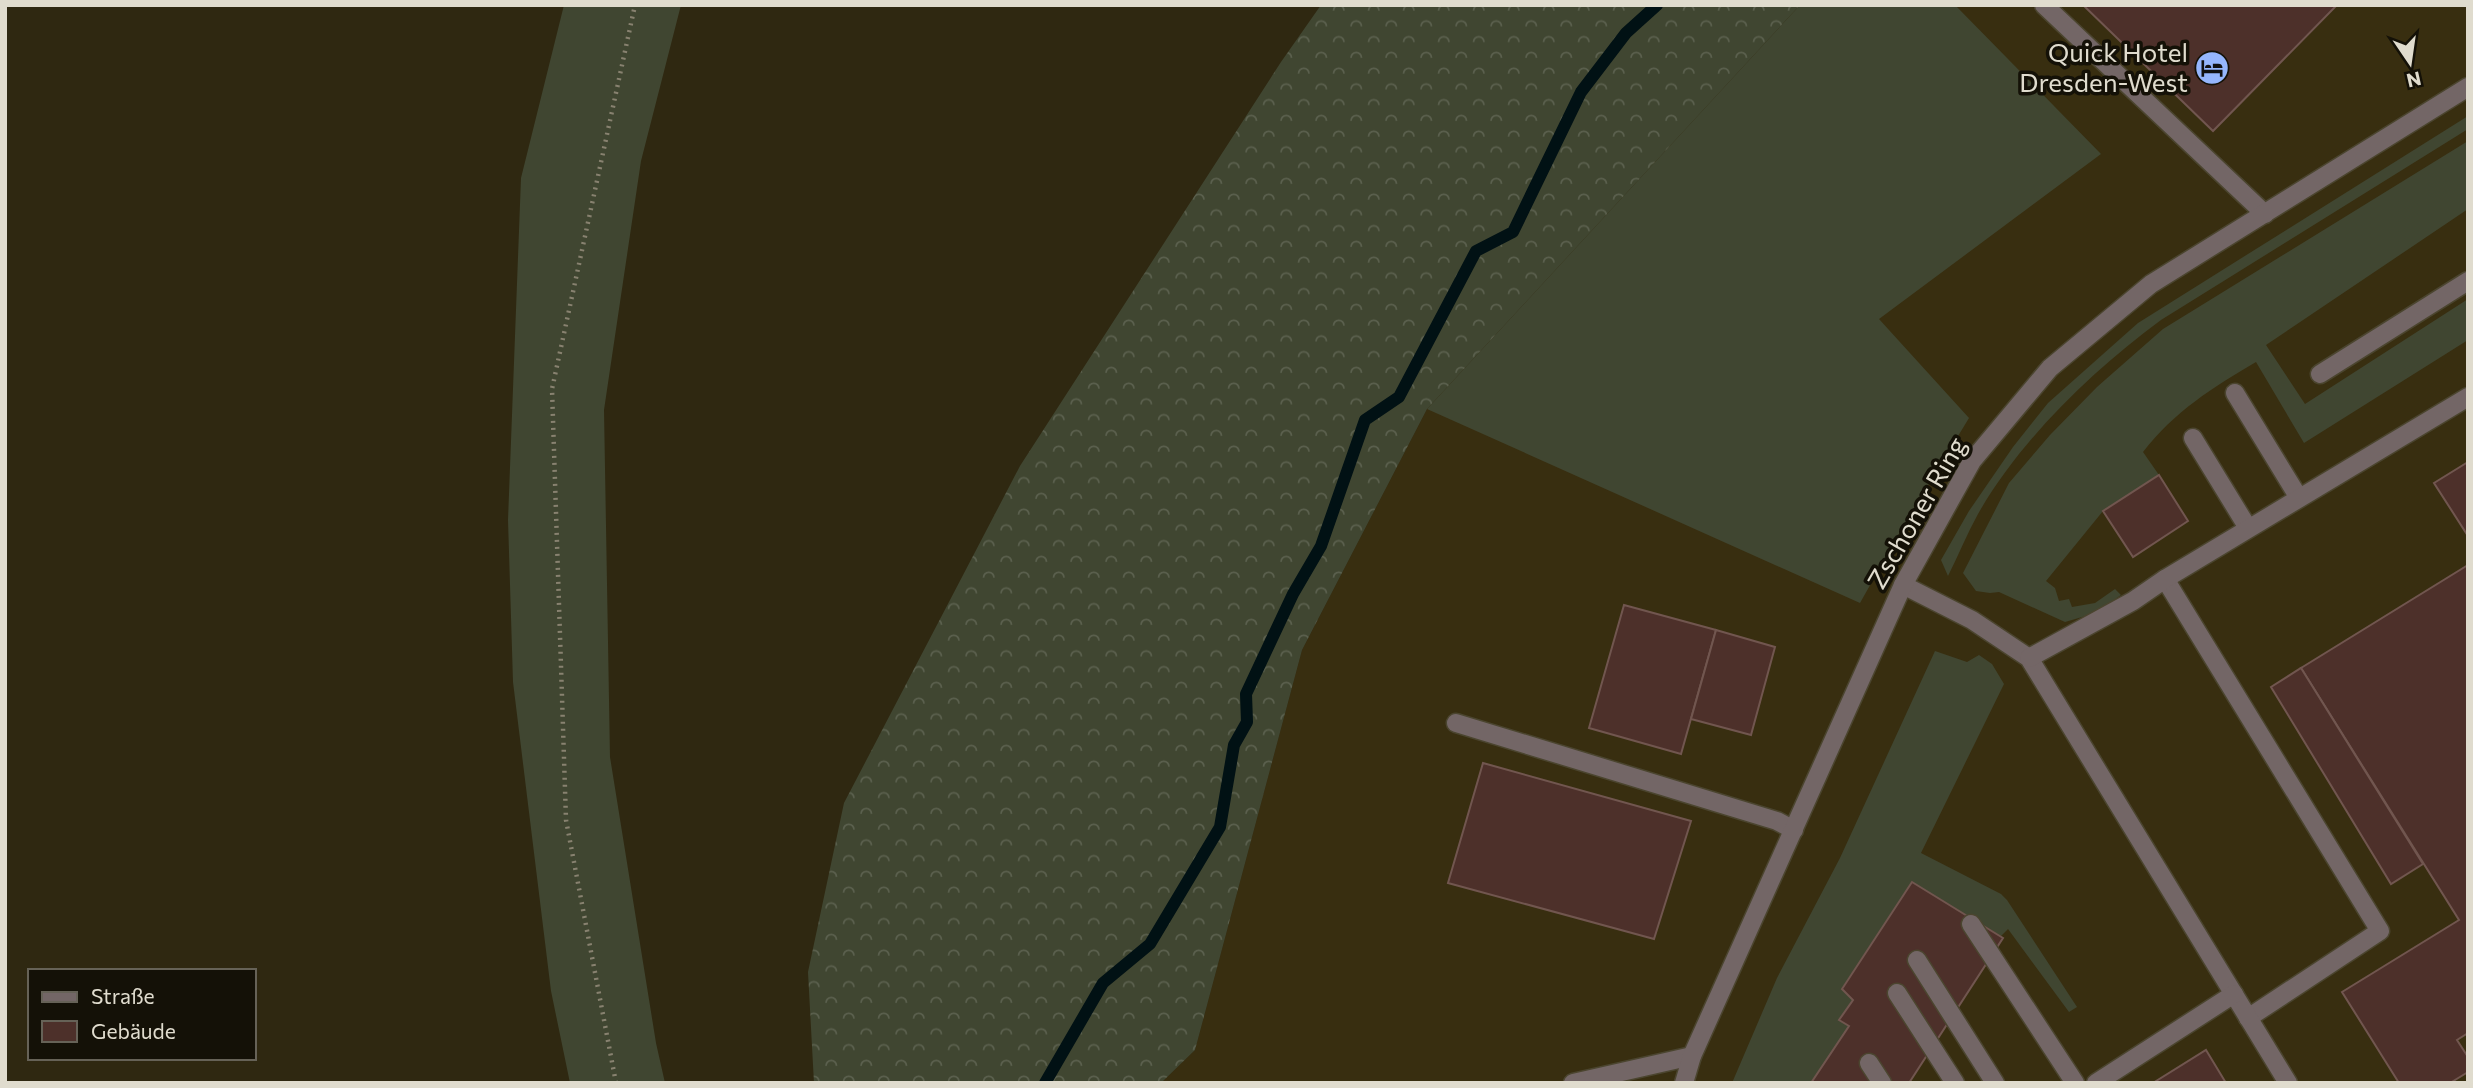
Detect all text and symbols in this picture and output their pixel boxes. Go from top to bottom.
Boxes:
north arrow [2375,28,2445,98]
place label: Quick Hotel Dresden-West [2019,36,2188,97]
hotel icon: Quick Hotel Dresden-West [2193,49,2231,87]
text: N [2404,67,2423,93]
street label: Zschoner Ring [1860,431,1972,593]
legend [28,969,256,1060]
text: Straße [91,983,155,1008]
text: Gebäude [91,1018,176,1043]

